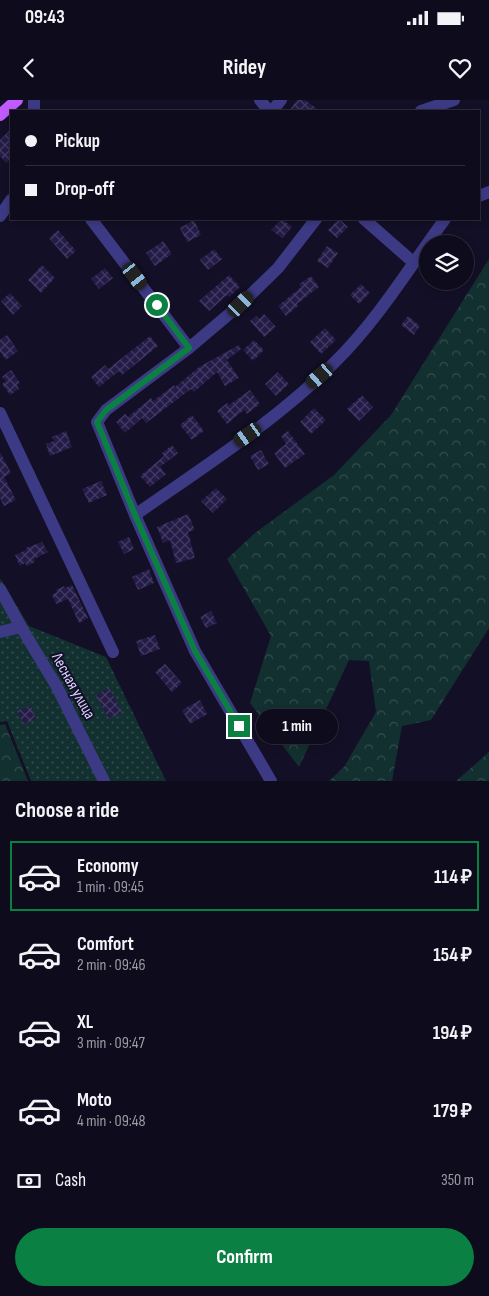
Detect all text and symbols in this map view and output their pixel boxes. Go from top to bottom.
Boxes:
text: 09:43 [25,6,65,29]
icon: back [15,54,43,82]
text: Ridey [223,54,266,81]
icon: heart [446,54,474,82]
text: Pickup [55,130,100,153]
text: Drop-off [55,178,115,201]
map controls [419,235,474,290]
button: layers [419,235,474,290]
car [119,260,150,292]
car [224,288,257,320]
route start [146,294,168,316]
car [303,360,336,392]
car [231,420,264,450]
street label: Лесная улица [47,649,99,722]
callout: 1 min [256,708,339,744]
route end [228,715,250,737]
text: 1 min [282,717,312,736]
text: Choose a ride [15,797,119,824]
icon: car [17,854,62,899]
text: Economy [77,855,139,878]
text: 114 ₽ [434,866,472,889]
text: 1 min · 09:45 [77,878,144,897]
icon: car [17,932,62,977]
text: Comfort [77,933,134,956]
text: 154 ₽ [433,944,472,967]
text: 2 min · 09:46 [77,956,145,975]
icon: car [17,1010,62,1055]
text: XL [77,1011,93,1034]
text: 194 ₽ [433,1022,472,1045]
text: 3 min · 09:47 [77,1034,145,1053]
icon: car [17,1088,62,1133]
text: Moto [77,1089,112,1112]
text: 179 ₽ [433,1100,472,1123]
text: 4 min · 09:48 [77,1112,146,1131]
icon: cash [15,1167,43,1195]
text: Cash [55,1169,86,1192]
text: 350 m [441,1171,474,1190]
button: Confirm [15,1228,474,1286]

